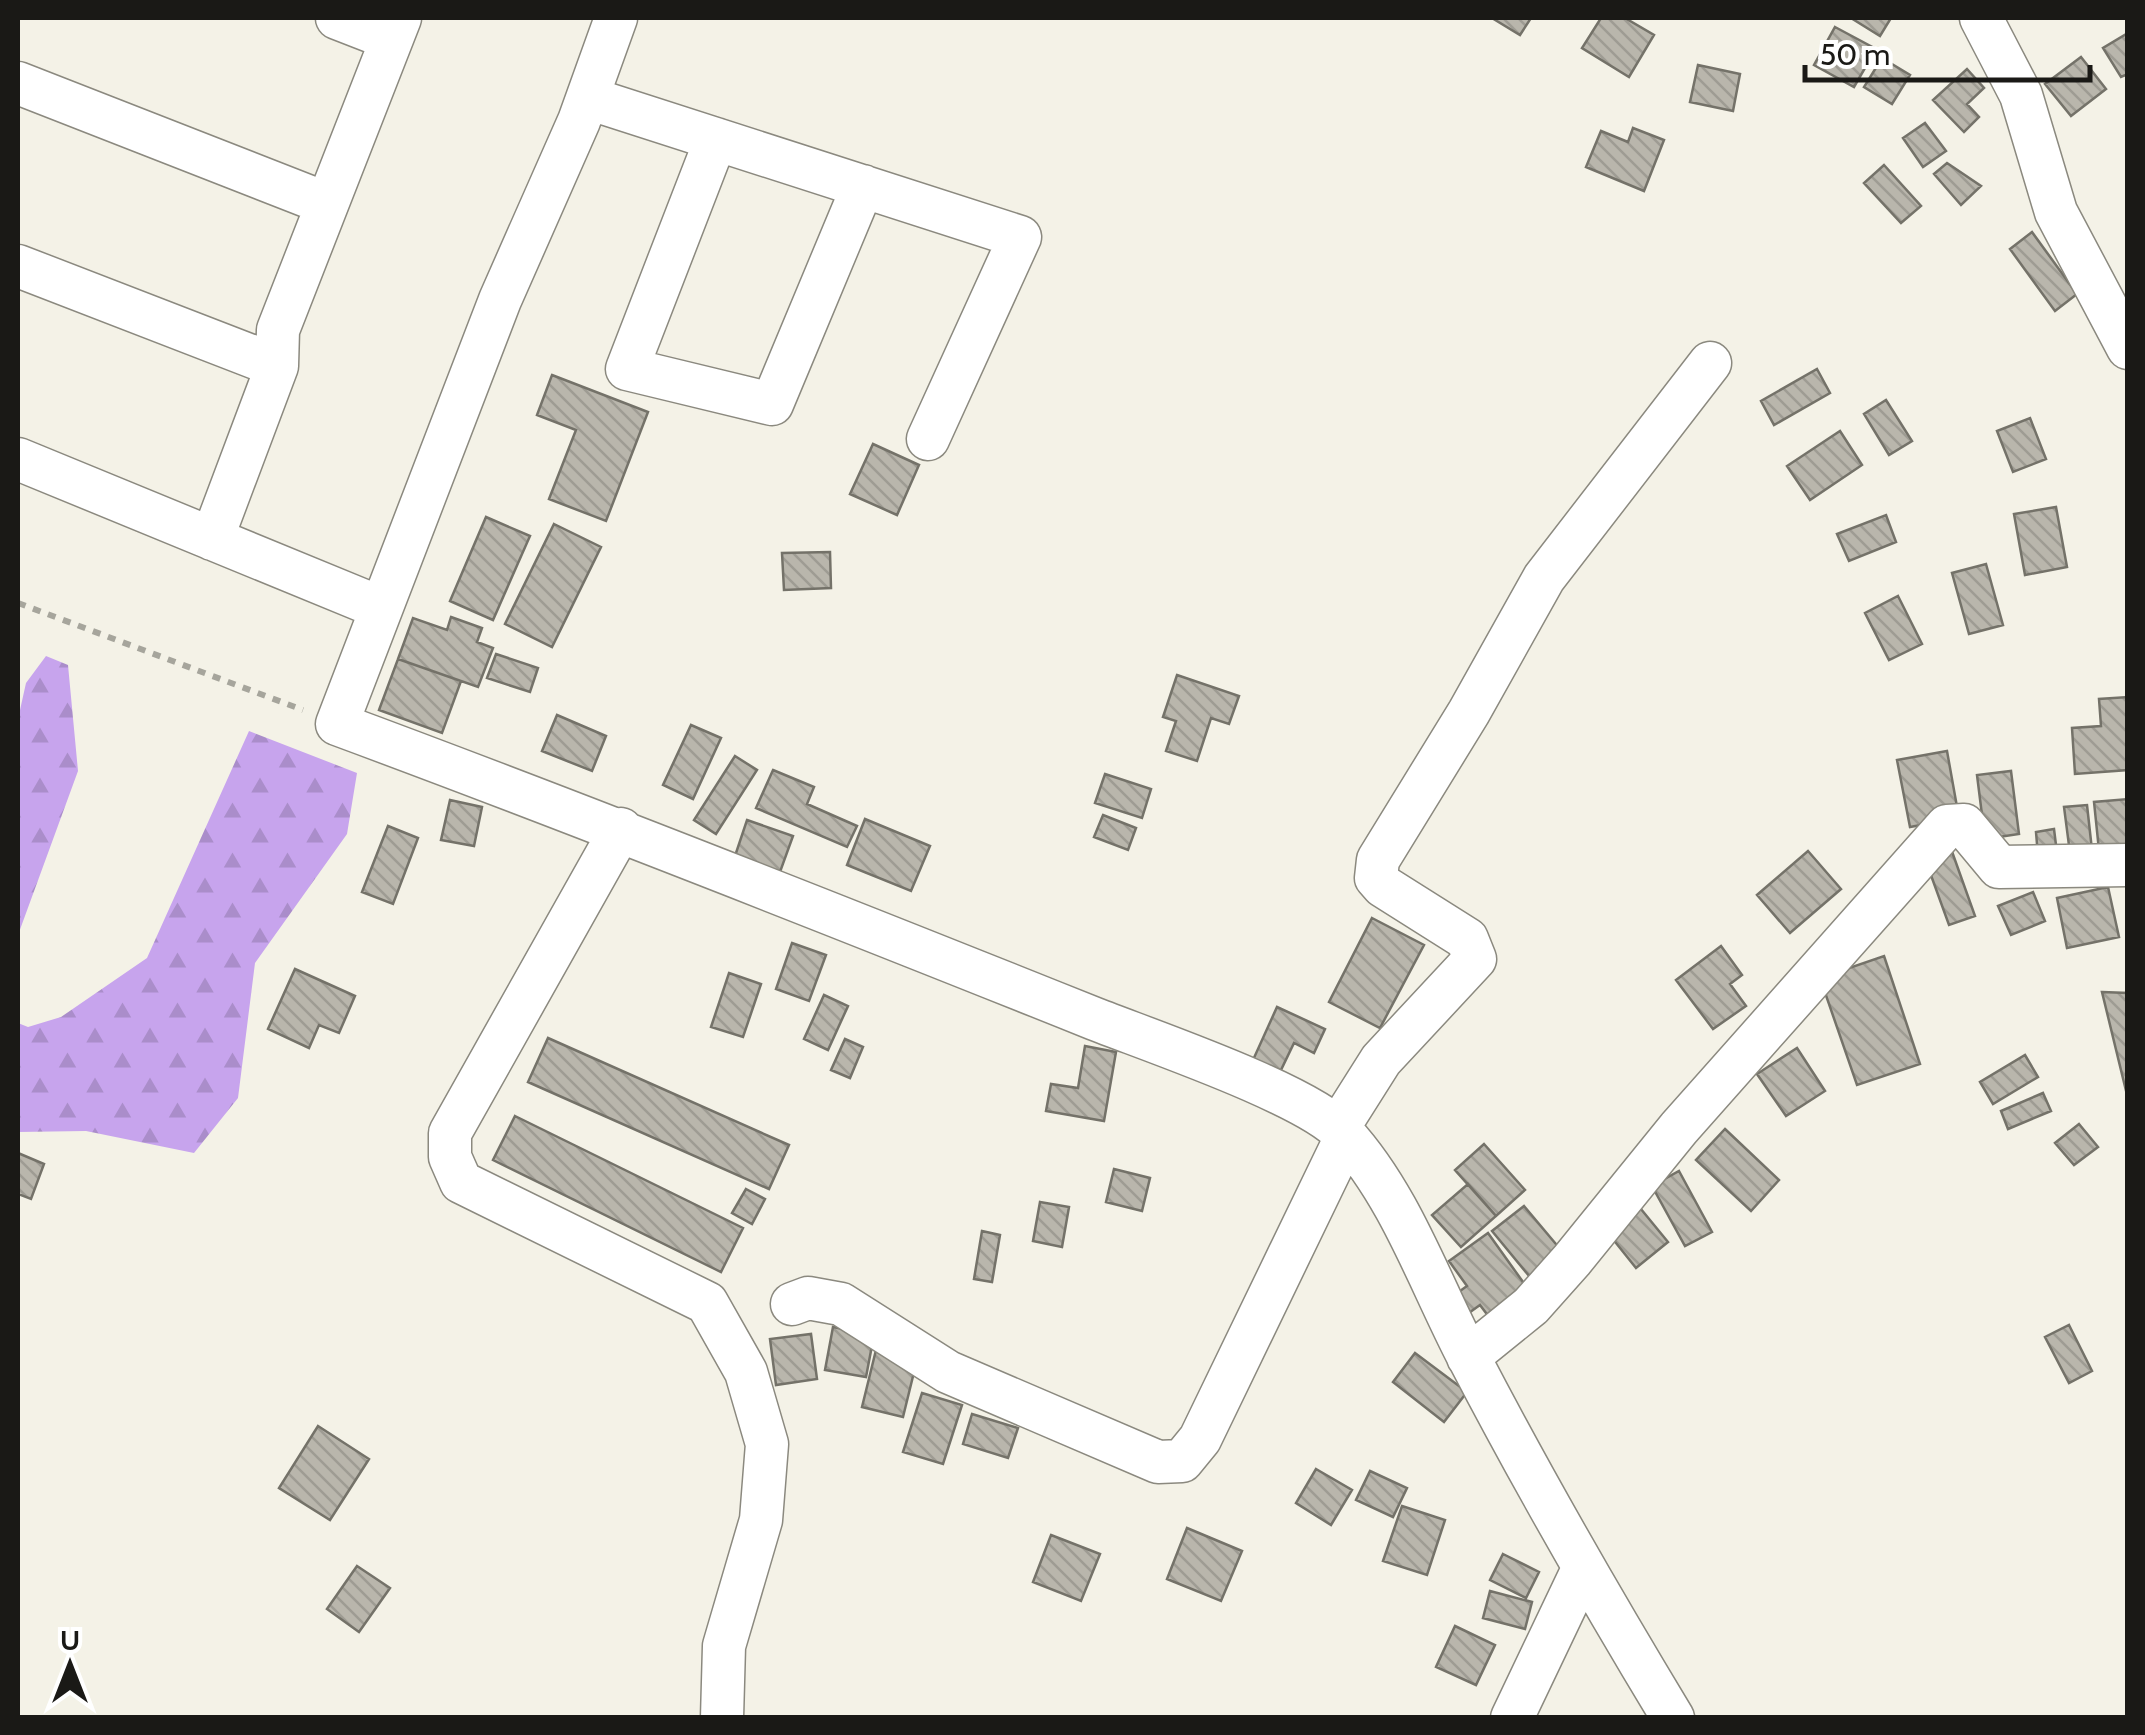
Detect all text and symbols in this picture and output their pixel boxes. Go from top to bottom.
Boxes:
scale bar [1805,20,2090,82]
text: 50 m [1820,36,1890,73]
north arrow [20,1615,120,1715]
text: U [60,1623,80,1657]

